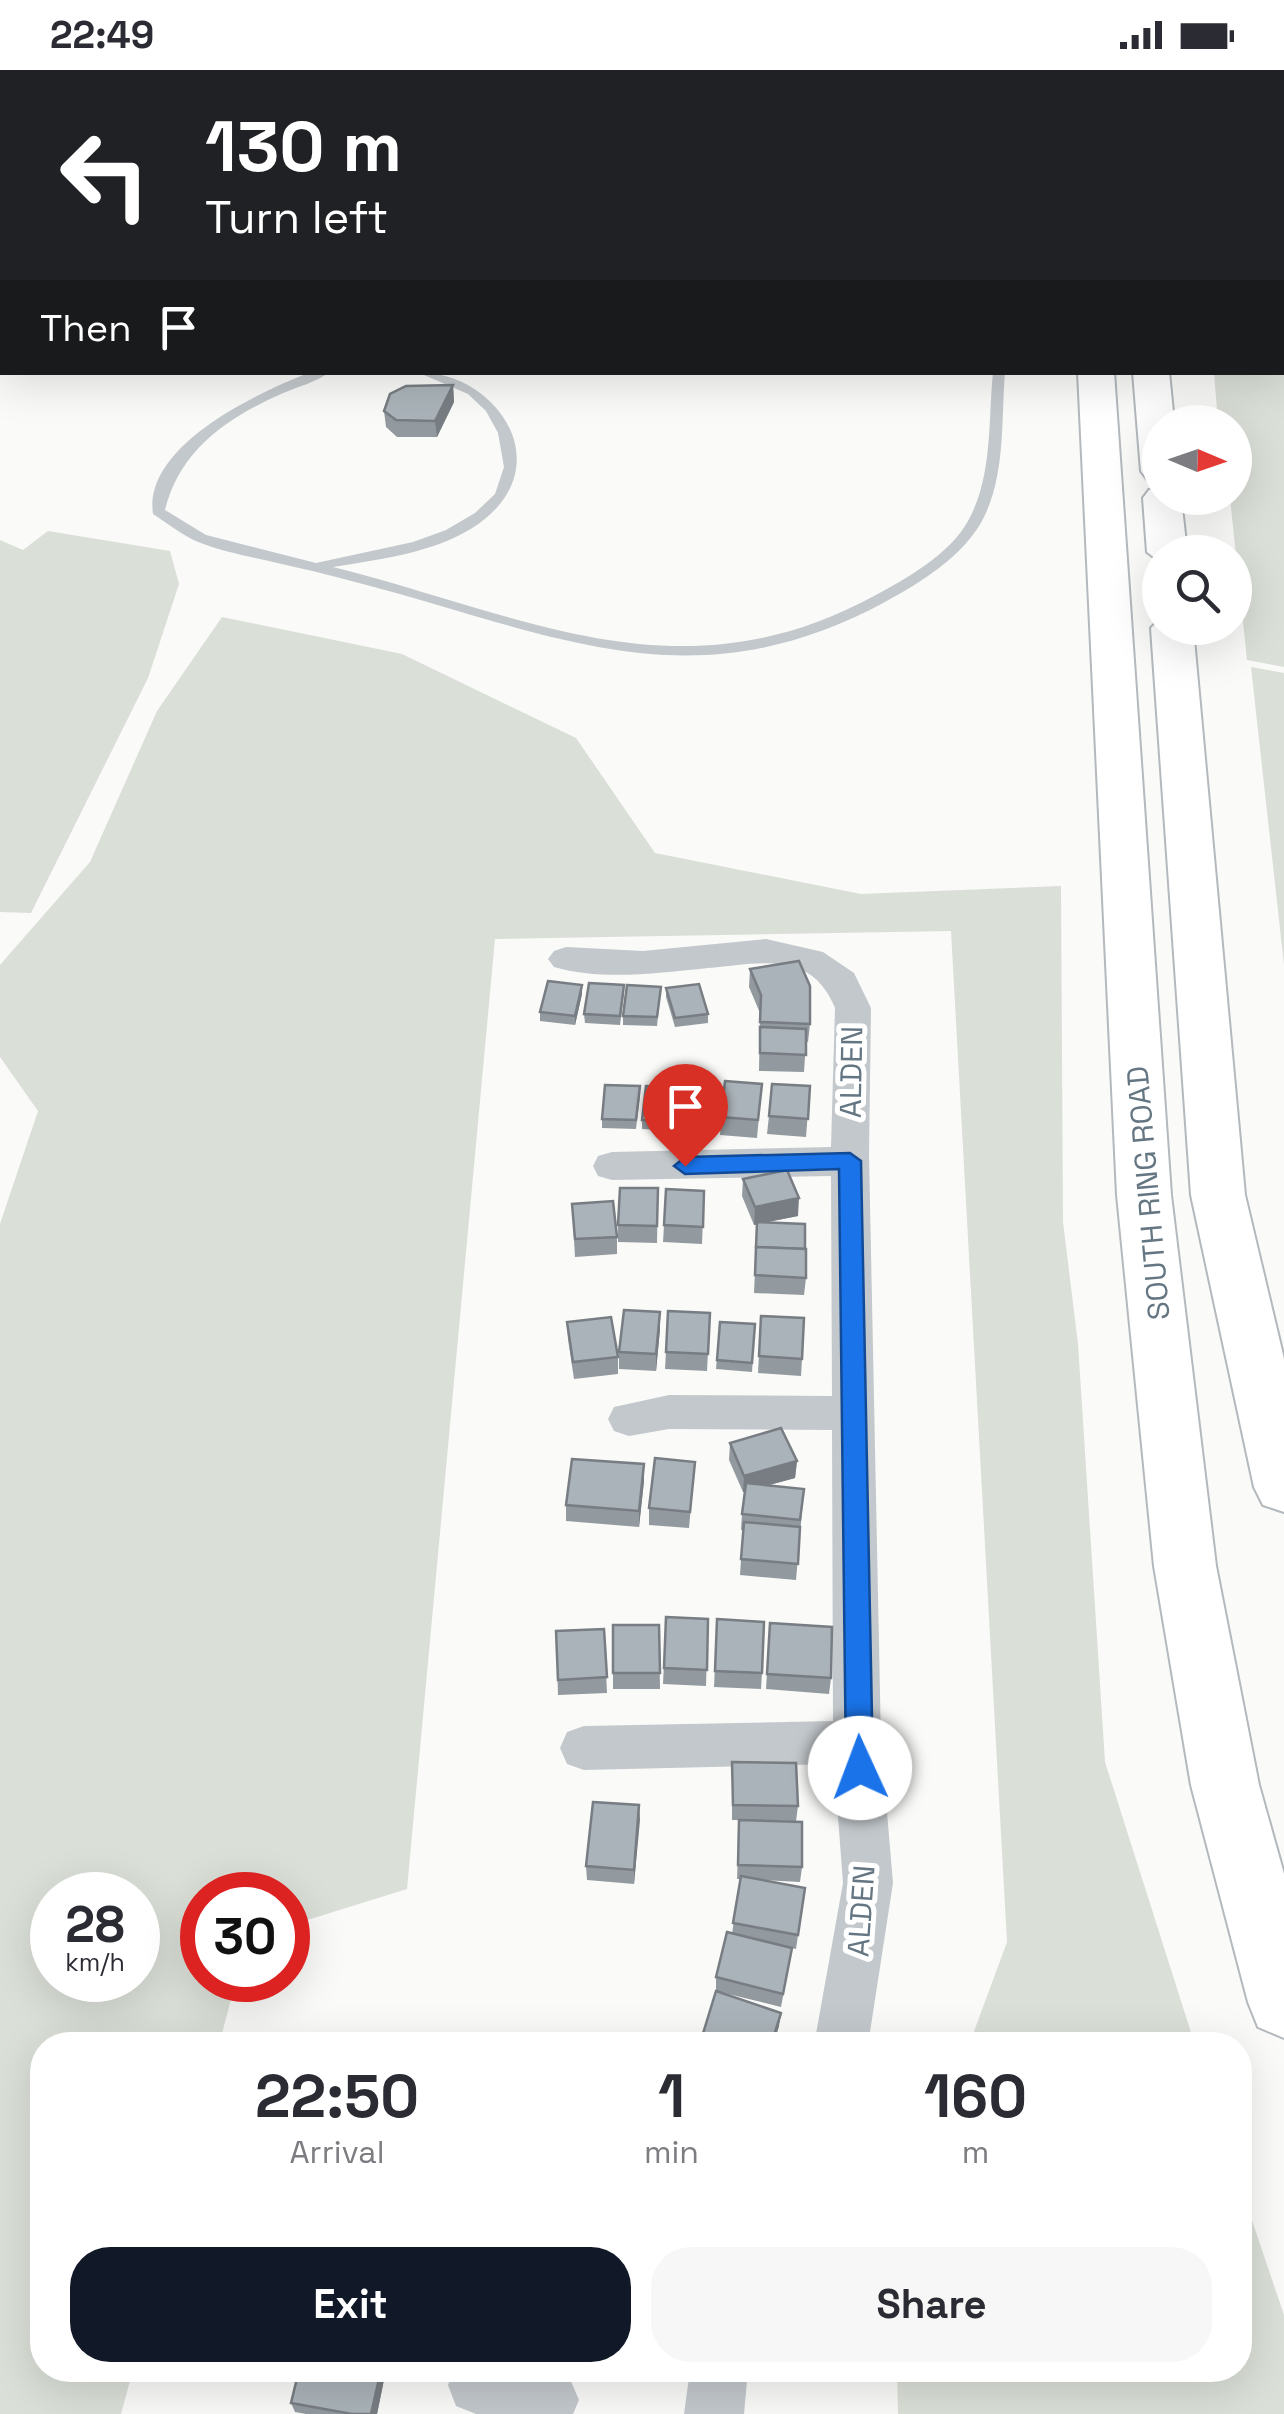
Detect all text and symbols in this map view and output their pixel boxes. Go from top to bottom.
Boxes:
text: 22:49 [50,11,154,59]
text: 130 m [205,102,402,191]
icon: left [40,110,170,240]
text: Turn left [205,189,388,246]
icon: arrive [151,300,206,355]
text: Then [40,304,131,352]
north arrow [1142,405,1252,515]
map controls [1142,405,1252,645]
button: search [1142,535,1252,645]
street label: ALDEN [831,1026,871,1118]
pin [643,1064,728,1167]
street label: SOUTH RING ROAD [1117,1064,1179,1322]
icon: arrive [658,1079,713,1134]
position arrow [808,1716,912,1820]
street label: ALDEN [838,1864,884,1958]
speed limit sign: 30 [180,1872,310,2002]
text: 28 [65,1893,125,1957]
text: km/h [65,1946,125,1978]
text: 22:50 [255,2058,419,2135]
text: 1 [658,2058,685,2135]
text: 160 [924,2058,1027,2135]
text: Arrival [289,2132,385,2172]
text: min [644,2132,699,2172]
text: m [962,2132,989,2172]
button: Exit [70,2247,631,2362]
button: Share [651,2247,1212,2362]

